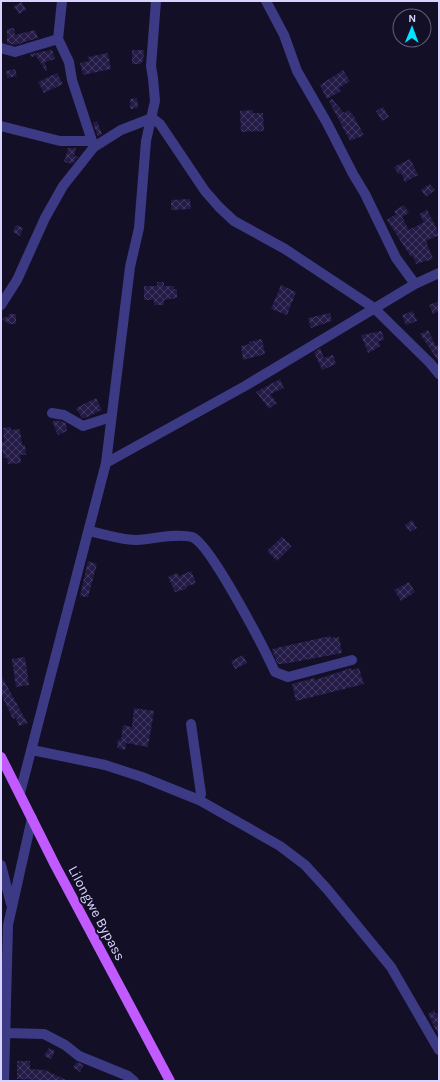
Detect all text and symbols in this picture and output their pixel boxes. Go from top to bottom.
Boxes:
north arrow [392,8,432,48]
text: N [408,12,416,25]
street label: Lilongwe Bypass [64,863,129,964]

